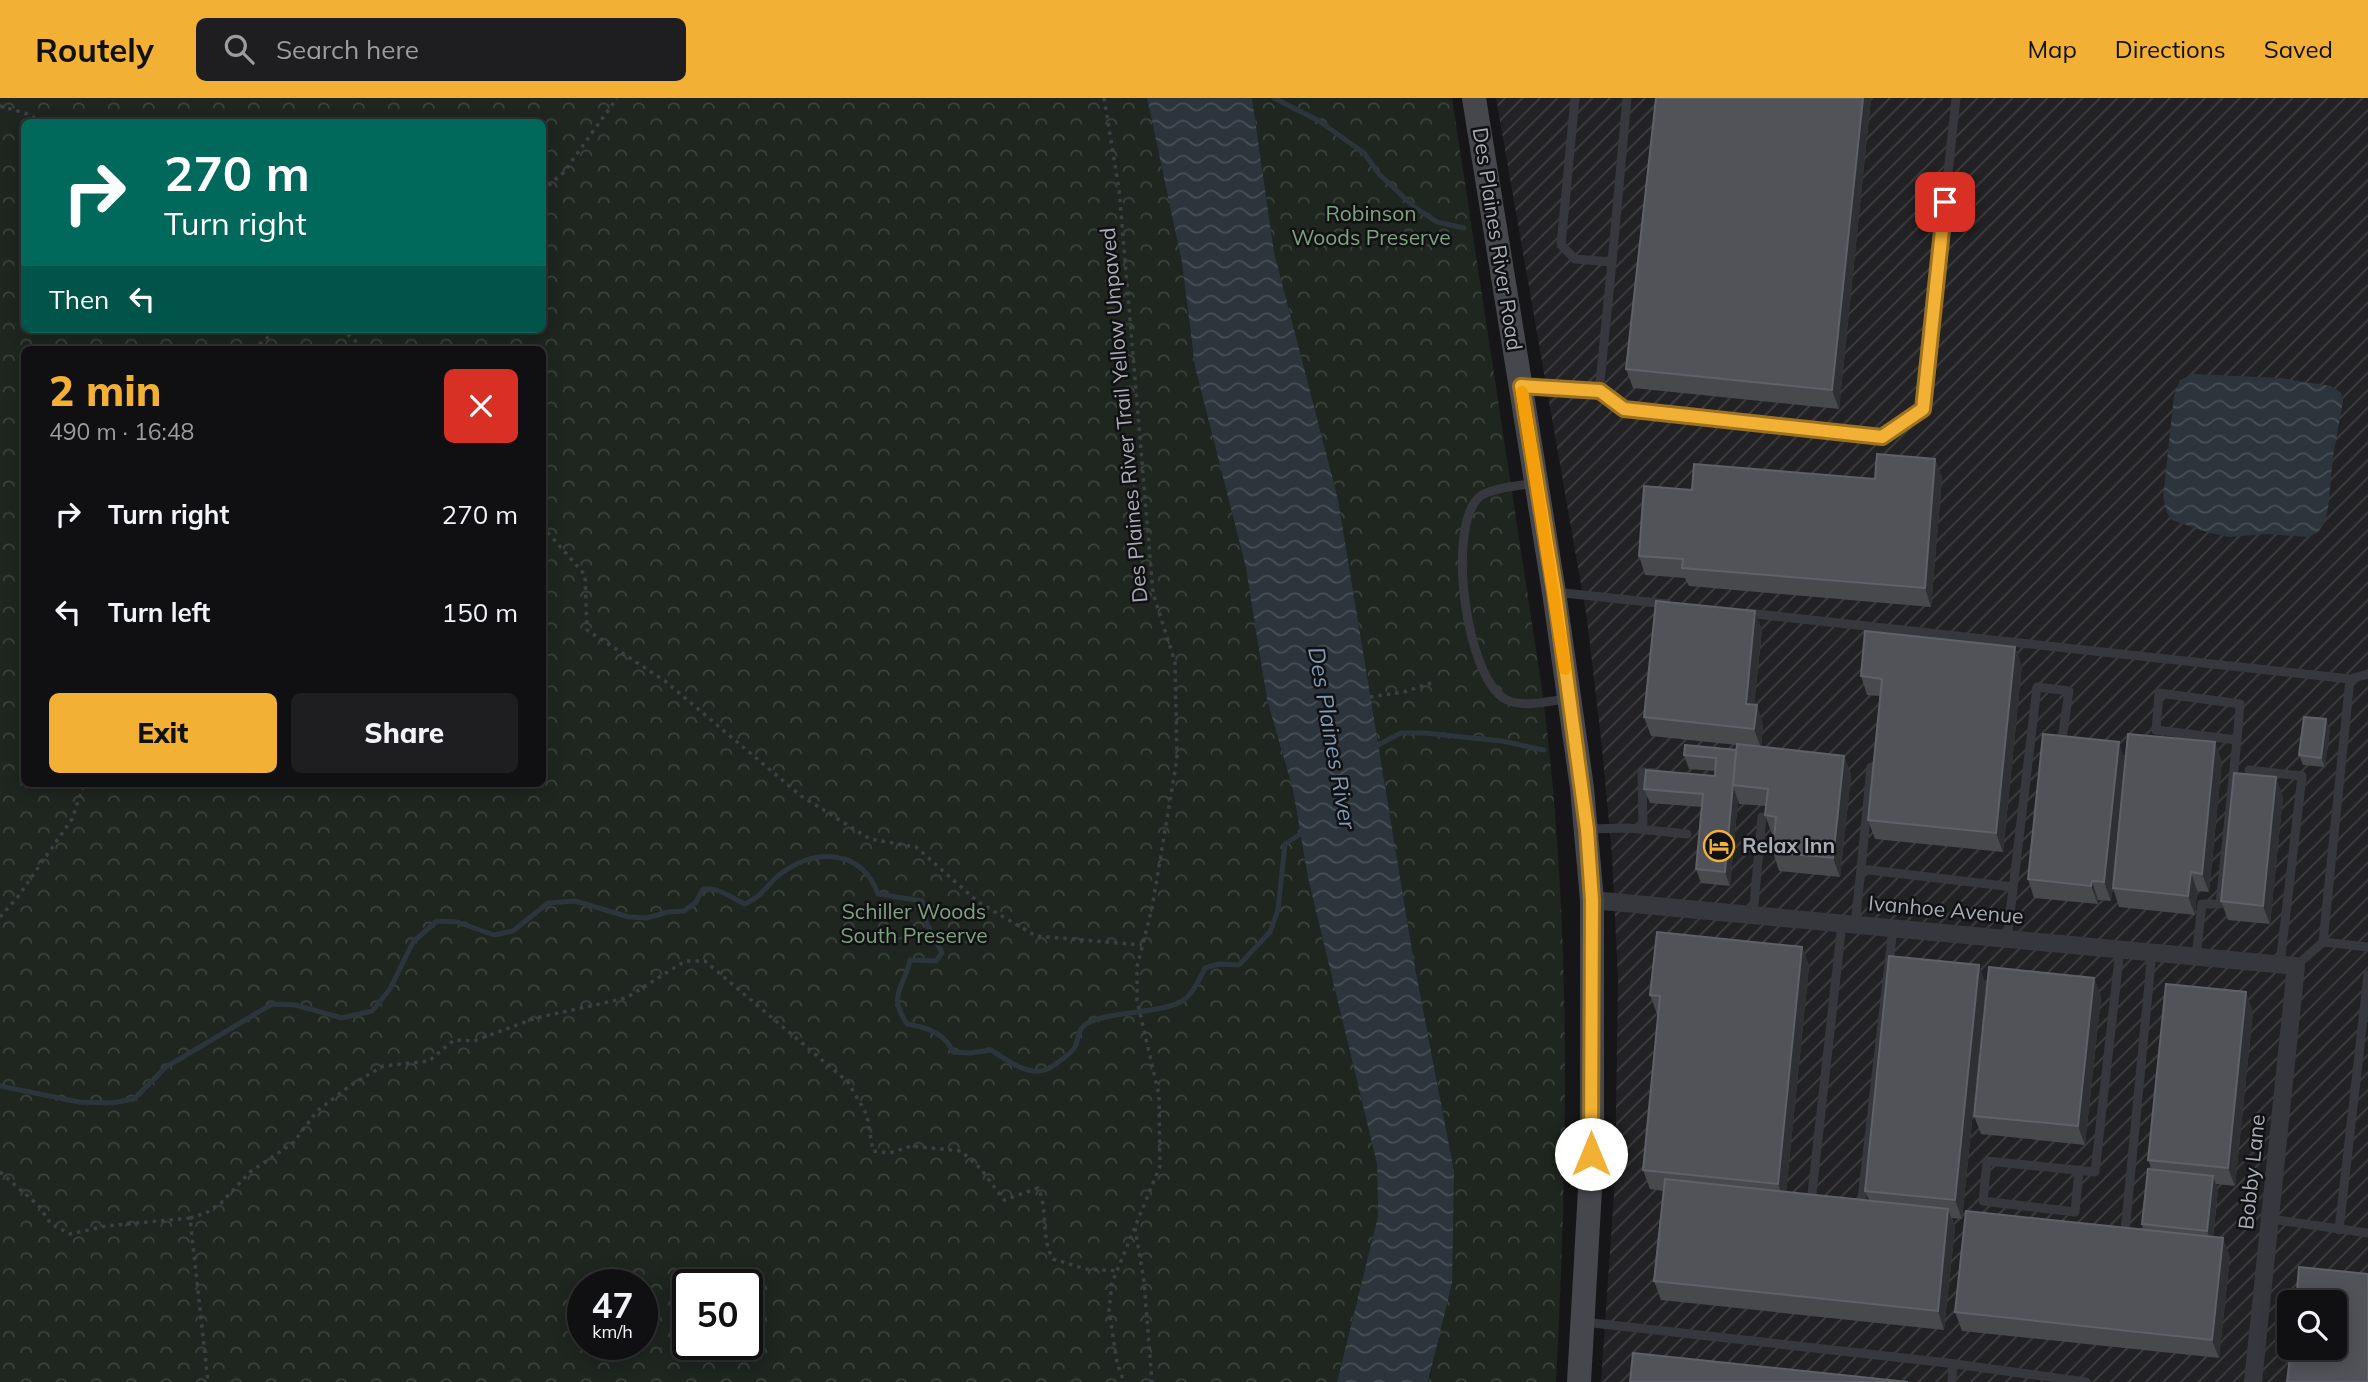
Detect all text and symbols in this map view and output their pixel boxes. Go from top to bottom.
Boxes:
search box [196,18,686,81]
text: Routely [35,29,154,70]
icon: search [220,30,258,68]
text: Search here [276,33,419,66]
text: Map [2027,34,2077,64]
text: Directions [2115,34,2226,64]
text: Saved [2264,34,2333,64]
street label: Des Plaines River Road [1468,125,1528,352]
text: 270 m [164,142,310,203]
icon: right [49,147,140,238]
pin [1915,172,1975,232]
icon: arrive [1926,183,1964,221]
park label: Robinson Woods Preserve [1291,200,1451,250]
text: Turn right [164,203,307,243]
street label: Des Plaines River Trail Yellow Unpaved [1094,226,1152,604]
icon: left [123,280,161,318]
text: Then [49,283,109,316]
text: 2 min [49,364,162,417]
button: close [444,369,518,443]
text: 490 m · 16:48 [49,417,194,446]
icon: right [49,495,87,533]
text: Turn right [108,498,229,531]
text: 270 m [442,498,518,531]
icon: left [49,593,87,631]
text: Turn left [108,596,210,629]
text: 150 m [442,596,518,629]
water label: Des Plaines River [1302,645,1363,833]
button: Exit [49,693,277,773]
button: Share [291,693,518,773]
hotel icon: Relax Inn [1702,829,1736,863]
place label: Relax Inn [1742,832,1835,858]
street label: Ivanhoe Avenue [1867,889,2025,929]
park label: Schiller Woods South Preserve [840,898,988,948]
street label: Bobby Lane [2232,1113,2270,1231]
position arrow [1554,1117,1628,1191]
speed limit sign: 50 [672,1269,763,1360]
text: 47 [591,1283,634,1327]
map controls [2277,1290,2347,1360]
button: search [2277,1290,2347,1360]
text: km/h [592,1320,633,1343]

